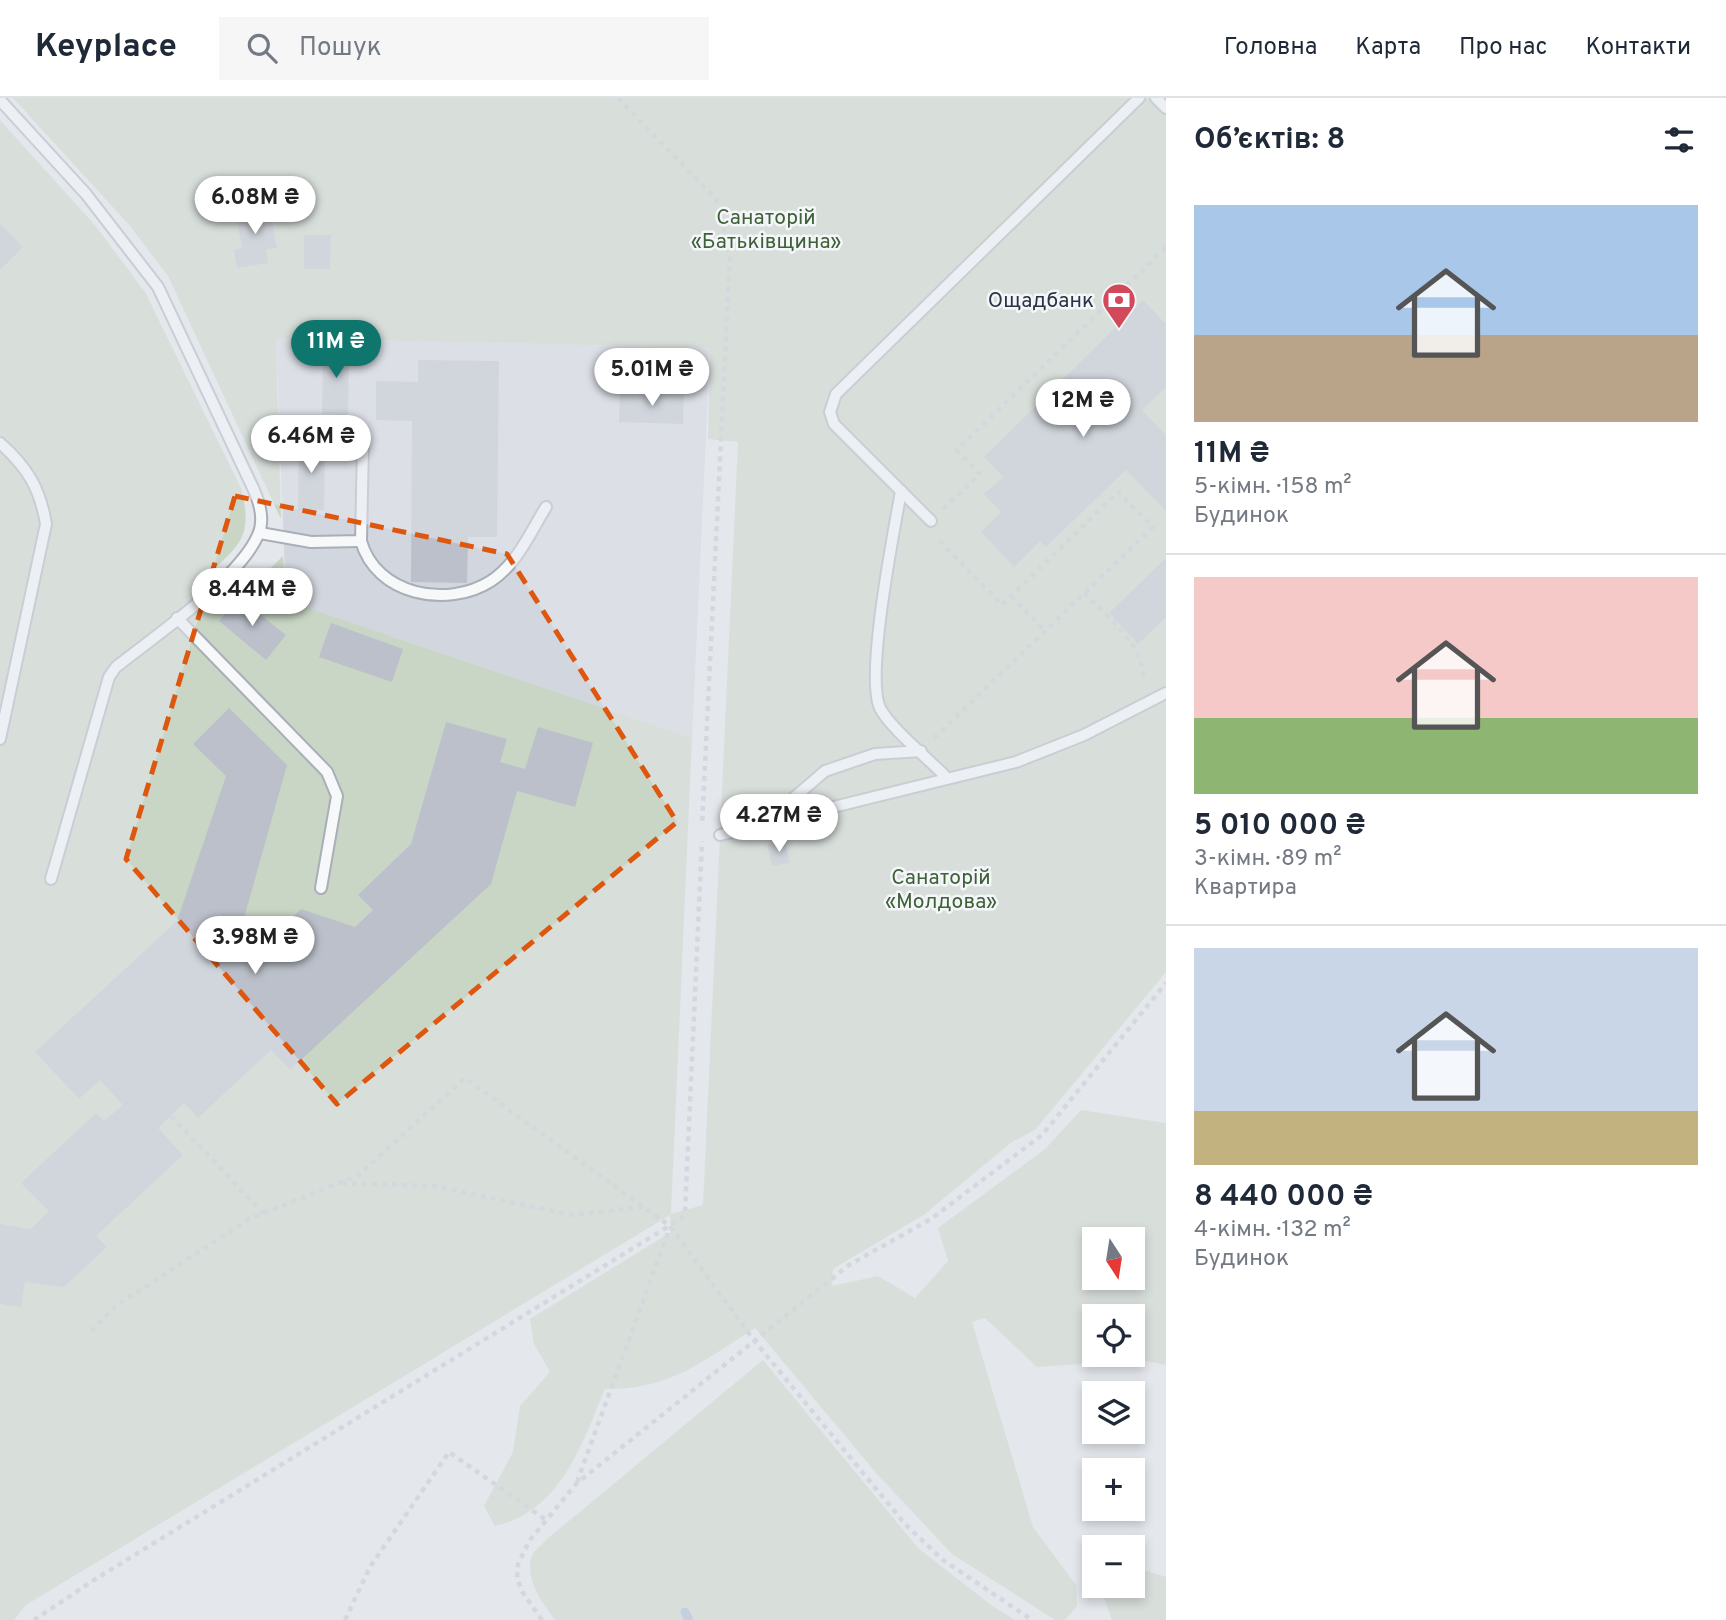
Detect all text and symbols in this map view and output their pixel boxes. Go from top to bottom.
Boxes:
search box [219,17,709,80]
text: Keyplace [35,27,177,69]
icon: search [243,29,281,67]
text: Пошук [299,32,382,65]
text: Головна [1224,33,1317,63]
text: Карта [1355,33,1421,63]
text: Про нас [1459,33,1547,63]
text: Контакти [1585,33,1691,63]
icon: filters [1660,121,1698,159]
text: Об’єктів: 8 [1194,122,1345,159]
pin: 6.08M ₴ [190,176,320,236]
text: 6.08M ₴ [211,184,299,213]
park label: Санаторій «Батьківщина» [691,205,841,256]
icon: home [1383,250,1509,376]
bank icon: Ощадбанк [1100,281,1138,330]
place label: Ощадбанк [988,288,1094,315]
pin: 11M ₴ [287,320,385,380]
text: 11M ₴ [307,328,365,357]
pin: 5.01M ₴ [587,348,717,408]
text: 5.01M ₴ [610,356,694,385]
pin: 12M ₴ [1034,380,1132,439]
text: 12M ₴ [1052,387,1114,416]
pin: 6.46M ₴ [246,416,376,475]
text: 6.46M ₴ [267,423,355,452]
text: 11M ₴ [1194,436,1269,473]
text: 5-кімн. · 158 m² [1194,473,1352,502]
text: Будинок [1194,502,1289,531]
pin: 8.44M ₴ [187,568,317,628]
text: 8.44M ₴ [208,576,296,605]
icon: home [1383,622,1509,748]
pin: 4.27M ₴ [714,794,844,854]
text: 4.27M ₴ [736,802,822,831]
text: 5 010 000 ₴ [1194,808,1365,845]
text: 3-кімн. · 89 m² [1194,845,1342,874]
park label: Санаторій «Молдова» [885,865,997,916]
text: Квартира [1194,874,1297,903]
pin: 3.98M ₴ [190,916,320,976]
text: 3.98M ₴ [212,924,298,953]
icon: home [1383,993,1509,1119]
text: 8 440 000 ₴ [1194,1179,1373,1216]
text: 4-кімн. · 132 m² [1194,1216,1351,1245]
north arrow [1082,1227,1144,1290]
map controls [1082,1227,1145,1598]
text: Будинок [1194,1245,1289,1274]
button: locate [1082,1304,1145,1367]
button: layers [1082,1381,1145,1444]
button: + [1082,1458,1145,1521]
button: − [1082,1535,1145,1598]

